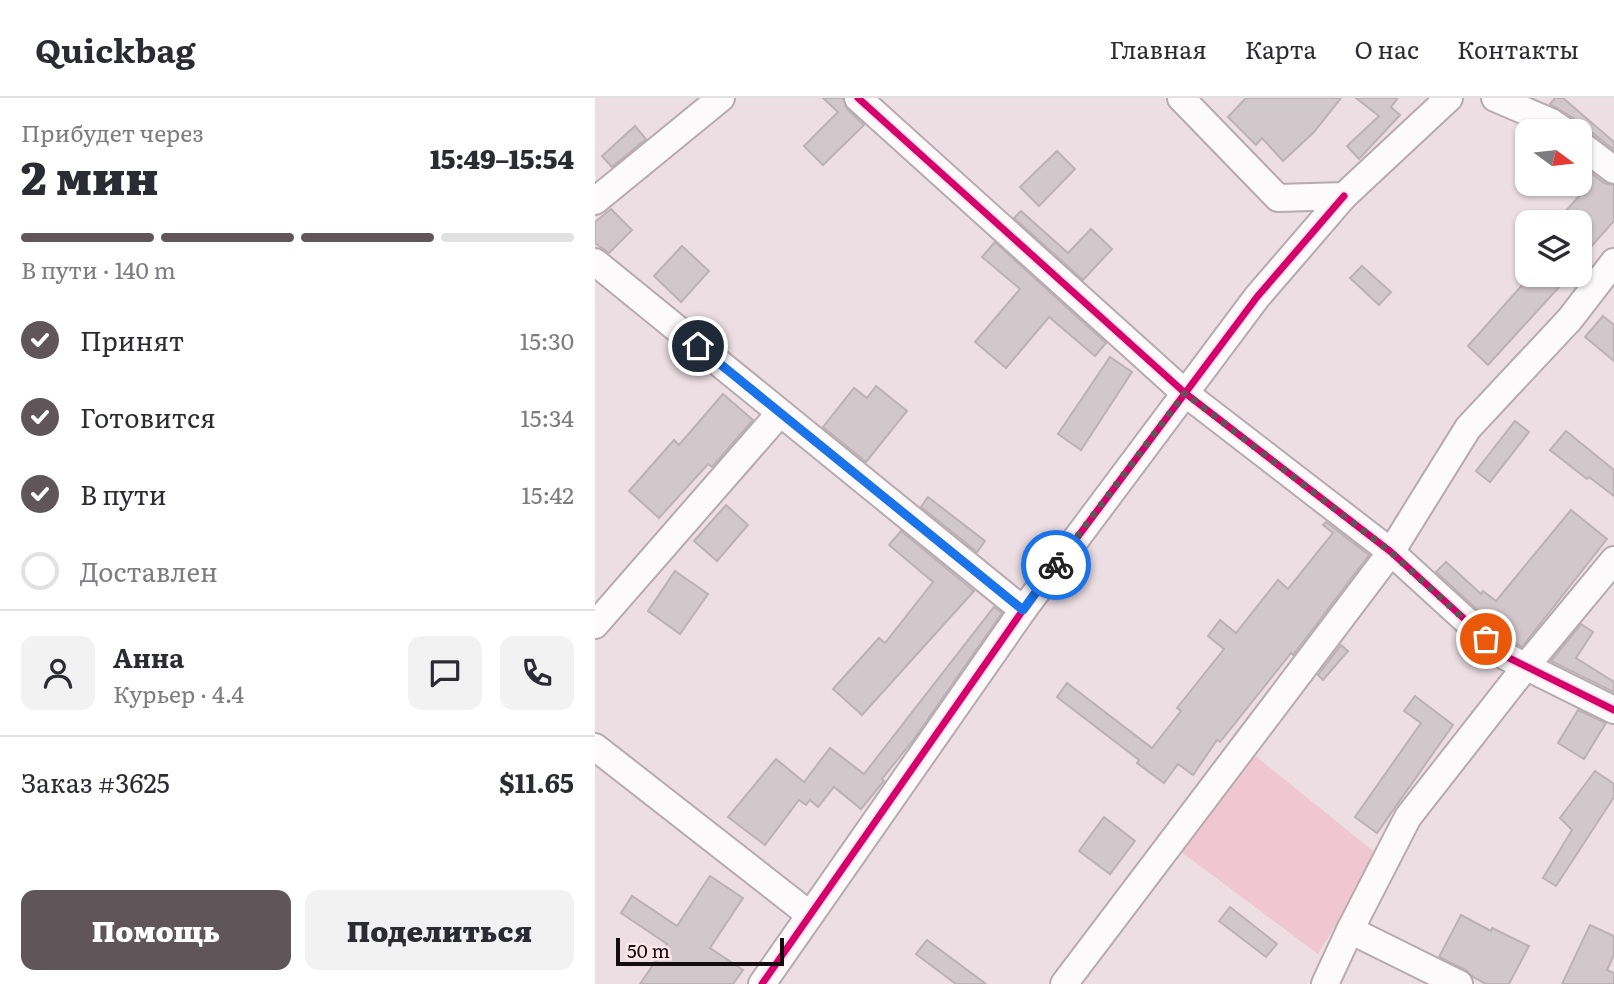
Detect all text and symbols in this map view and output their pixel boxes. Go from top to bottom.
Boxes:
text: Quickbag [35,24,195,73]
text: Главная [1109,31,1207,66]
text: Карта [1245,31,1317,66]
text: О нас [1355,31,1419,66]
text: Контакты [1457,31,1579,66]
text: Прибудет через [21,115,204,149]
north arrow [1515,119,1593,196]
map controls [1515,119,1592,287]
text: 15:49–15:54 [430,138,574,177]
text: 2 мин [21,141,159,209]
button: layers [1515,210,1592,287]
text: В пути · 140 m [21,252,176,286]
pin [668,316,728,376]
text: Принят [80,320,184,359]
icon: check [21,321,59,359]
text: 15:30 [520,323,574,357]
icon: home [679,327,717,365]
text: Готовится [80,397,216,436]
icon: check [21,398,59,436]
text: 15:34 [521,400,574,434]
text: В пути [80,474,167,513]
icon: check [21,475,59,513]
text: 15:42 [521,477,574,511]
courier [1021,530,1091,600]
icon: bike [1037,546,1075,584]
text: Доставлен [80,551,218,590]
pin [1456,609,1516,669]
icon: bag [1467,620,1505,658]
button: person [21,636,95,710]
button: chat [408,636,482,710]
button: phone [500,636,574,710]
text: Анна [113,637,184,676]
text: Курьер · 4.4 [113,676,244,710]
text: Заказ #3625 [21,762,170,801]
text: $11.65 [499,762,574,801]
button: Помощь [21,890,291,970]
button: Поделиться [305,890,574,970]
scale bar [616,935,784,967]
text: 50 m [627,936,670,964]

